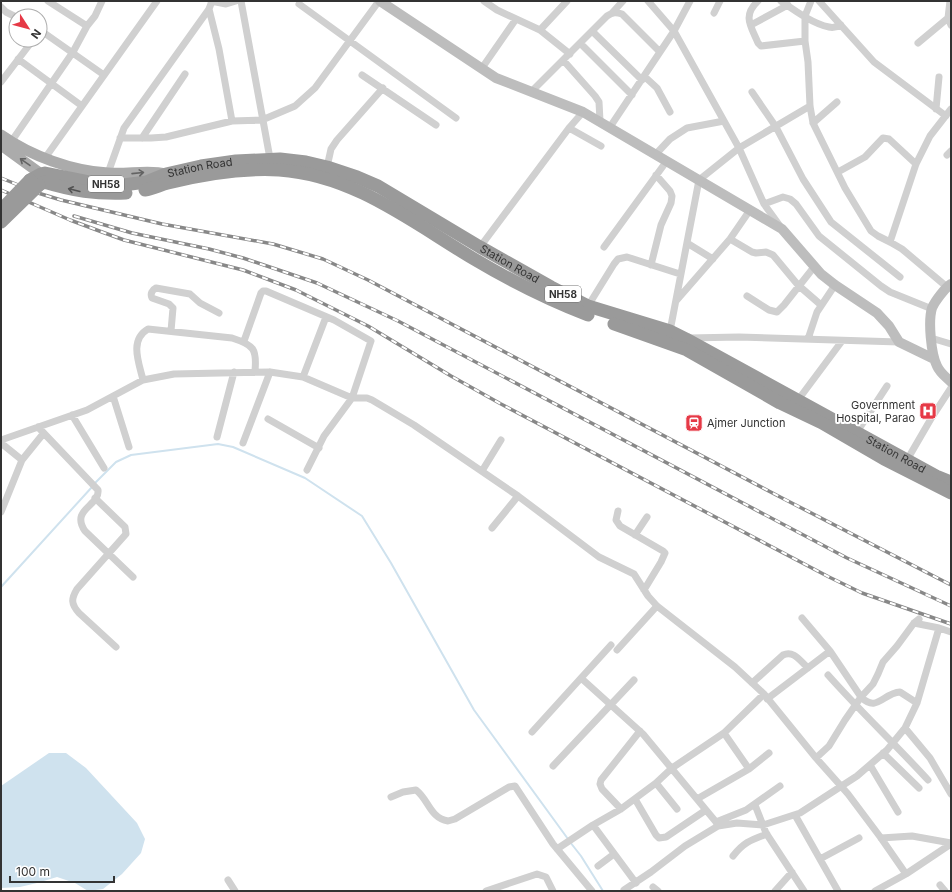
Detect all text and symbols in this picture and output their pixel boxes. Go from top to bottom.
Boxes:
north arrow [8,8,48,48]
text: N [28,26,44,41]
street label: Station Road [166,155,233,180]
one-way arrow [20,158,31,166]
one-way arrow [131,169,144,176]
road number: NH58 [88,176,124,192]
one-way arrow [68,186,81,193]
street label: Station Road [478,241,542,286]
road number: NH58 [545,286,581,302]
place label: Government Hospital, Parao [836,398,915,425]
hospital icon: Government Hospital, Parao [918,401,938,421]
station icon: Ajmer Junction [684,413,704,433]
place label: Ajmer Junction [707,416,785,430]
street label: Station Road [864,432,928,476]
scale bar [10,858,114,884]
text: 100 m [16,864,50,879]

